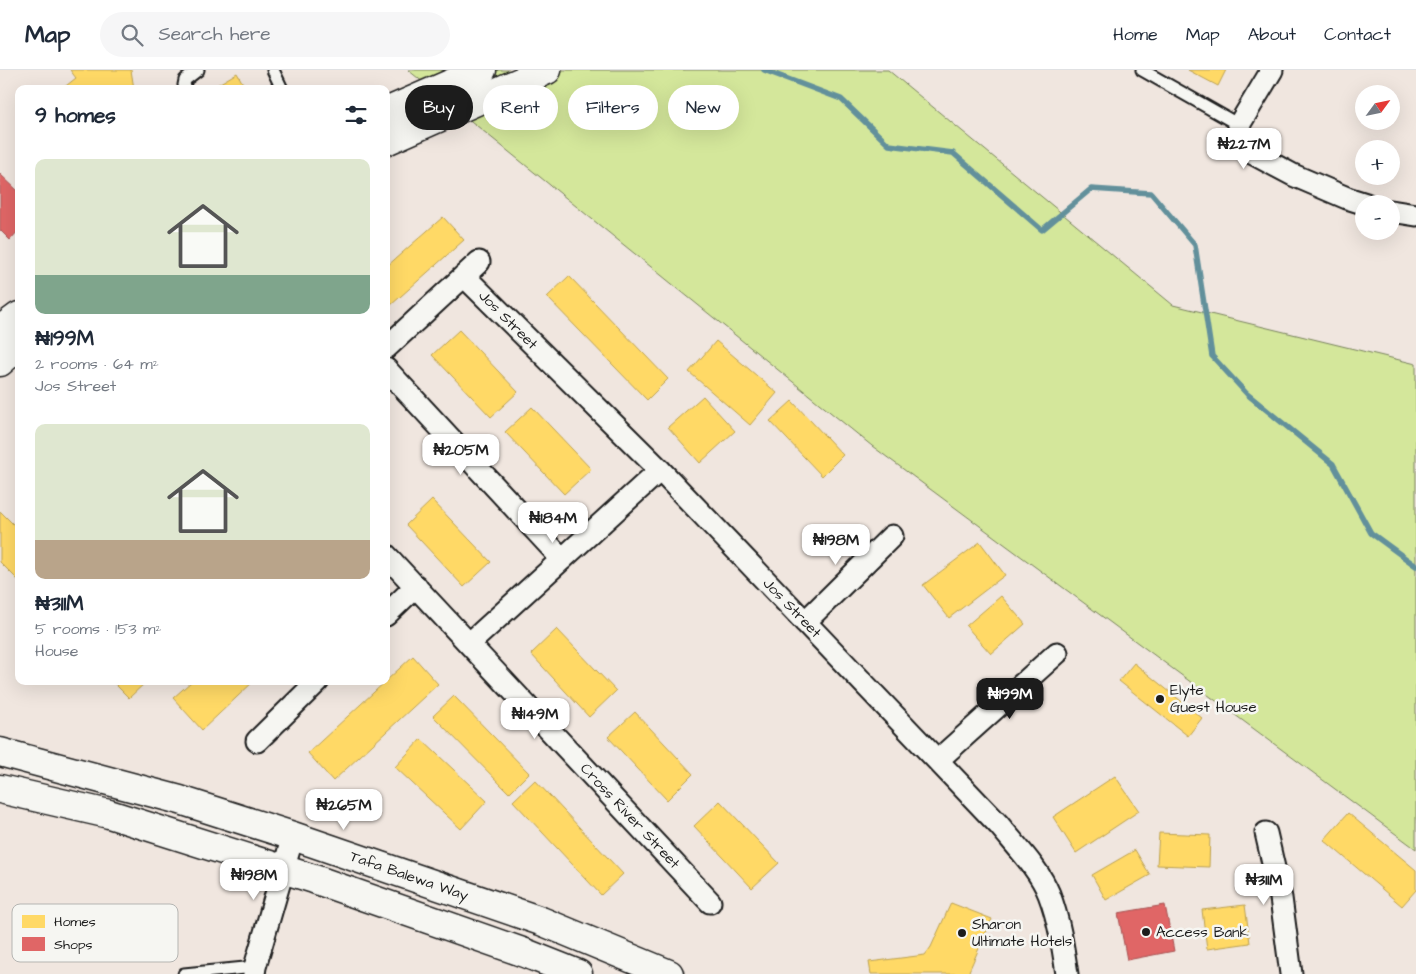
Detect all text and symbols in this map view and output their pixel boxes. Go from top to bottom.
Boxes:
search box [100,12,450,57]
text: Map [25,18,70,52]
icon: search [118,21,146,49]
text: Search here [158,21,271,48]
text: Home [1113,22,1158,47]
text: Map [1186,22,1220,47]
text: About [1248,22,1296,47]
text: Contact [1324,22,1391,47]
chip: Buy [405,85,473,130]
chip: Rent [483,85,558,130]
chip: Filters [568,85,658,130]
chip: New [668,85,739,130]
north arrow [1355,85,1400,130]
map controls [1355,85,1400,240]
text: 9 homes [35,101,116,130]
icon: filters [342,101,370,129]
pin: ₦227M [1209,128,1279,170]
text: ₦227M [1218,133,1270,155]
button: + [1355,140,1400,185]
icon: home [158,191,248,281]
button: − [1355,195,1400,240]
street label: Jos Street [474,286,542,354]
text: ₦199M [35,324,94,353]
text: 2 rooms · 64 m² [35,353,159,375]
text: Jos Street [35,375,116,397]
pin: ₦205M [426,434,496,476]
text: ₦205M [433,439,489,461]
icon: home [158,456,248,546]
pin: ₦184M [518,502,588,544]
text: ₦184M [529,507,577,529]
pin: ₦198M [801,524,871,566]
text: ₦198M [813,529,859,551]
street label: Jos Street [758,573,826,643]
text: ₦311M [35,589,84,618]
text: 5 rooms · 153 m² [35,618,161,640]
text: House [35,640,79,662]
pin: ₦199M [975,678,1045,720]
place label: Elyte Guest House [1170,680,1257,718]
text: ₦199M [987,683,1033,705]
marker: Elyte Guest House [1154,693,1166,705]
pin: ₦149M [500,698,570,740]
text: ₦149M [512,703,558,725]
street label: Cross River Street [575,758,685,874]
pin: ₦265M [309,788,379,831]
text: ₦265M [316,794,372,816]
street label: Tafa Balewa Way [347,846,471,907]
pin: ₦198M [219,858,289,901]
text: ₦198M [231,864,277,886]
pin: ₦311M [1229,864,1299,906]
text: ₦311M [1245,869,1283,891]
legend [12,904,178,962]
text: Homes [54,912,96,932]
place label: Sharon Ultimate Hotels [972,914,1073,952]
place label: Access Bank [1156,922,1249,943]
marker: Access Bank [1140,926,1152,938]
marker: Sharon Ultimate Hotels [956,927,968,939]
text: Shops [54,935,93,955]

